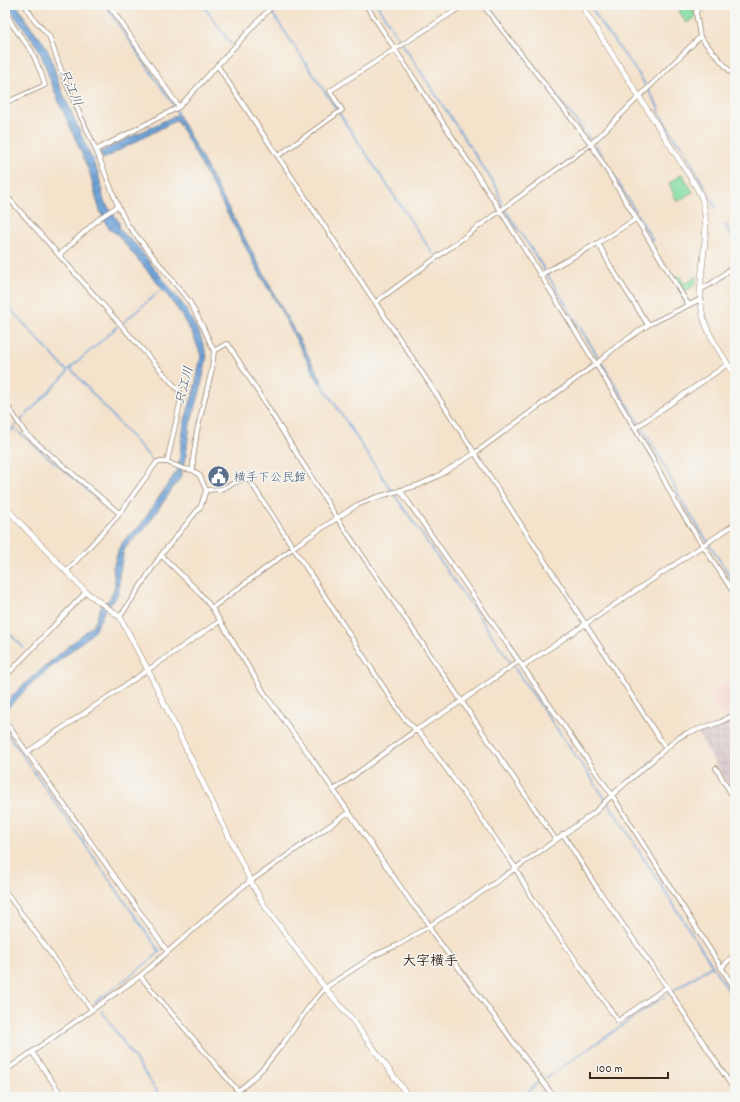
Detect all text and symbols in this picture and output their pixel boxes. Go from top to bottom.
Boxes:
water label: 只江川 [53,66,86,110]
water label: 只江川 [171,364,199,407]
public building icon: 横手下公民館 [205,464,231,490]
place label: 横手下公民館 [234,470,306,487]
district label: 大字横手 [402,952,458,972]
scale bar [590,1054,668,1080]
text: 100 m [596,1061,623,1078]

